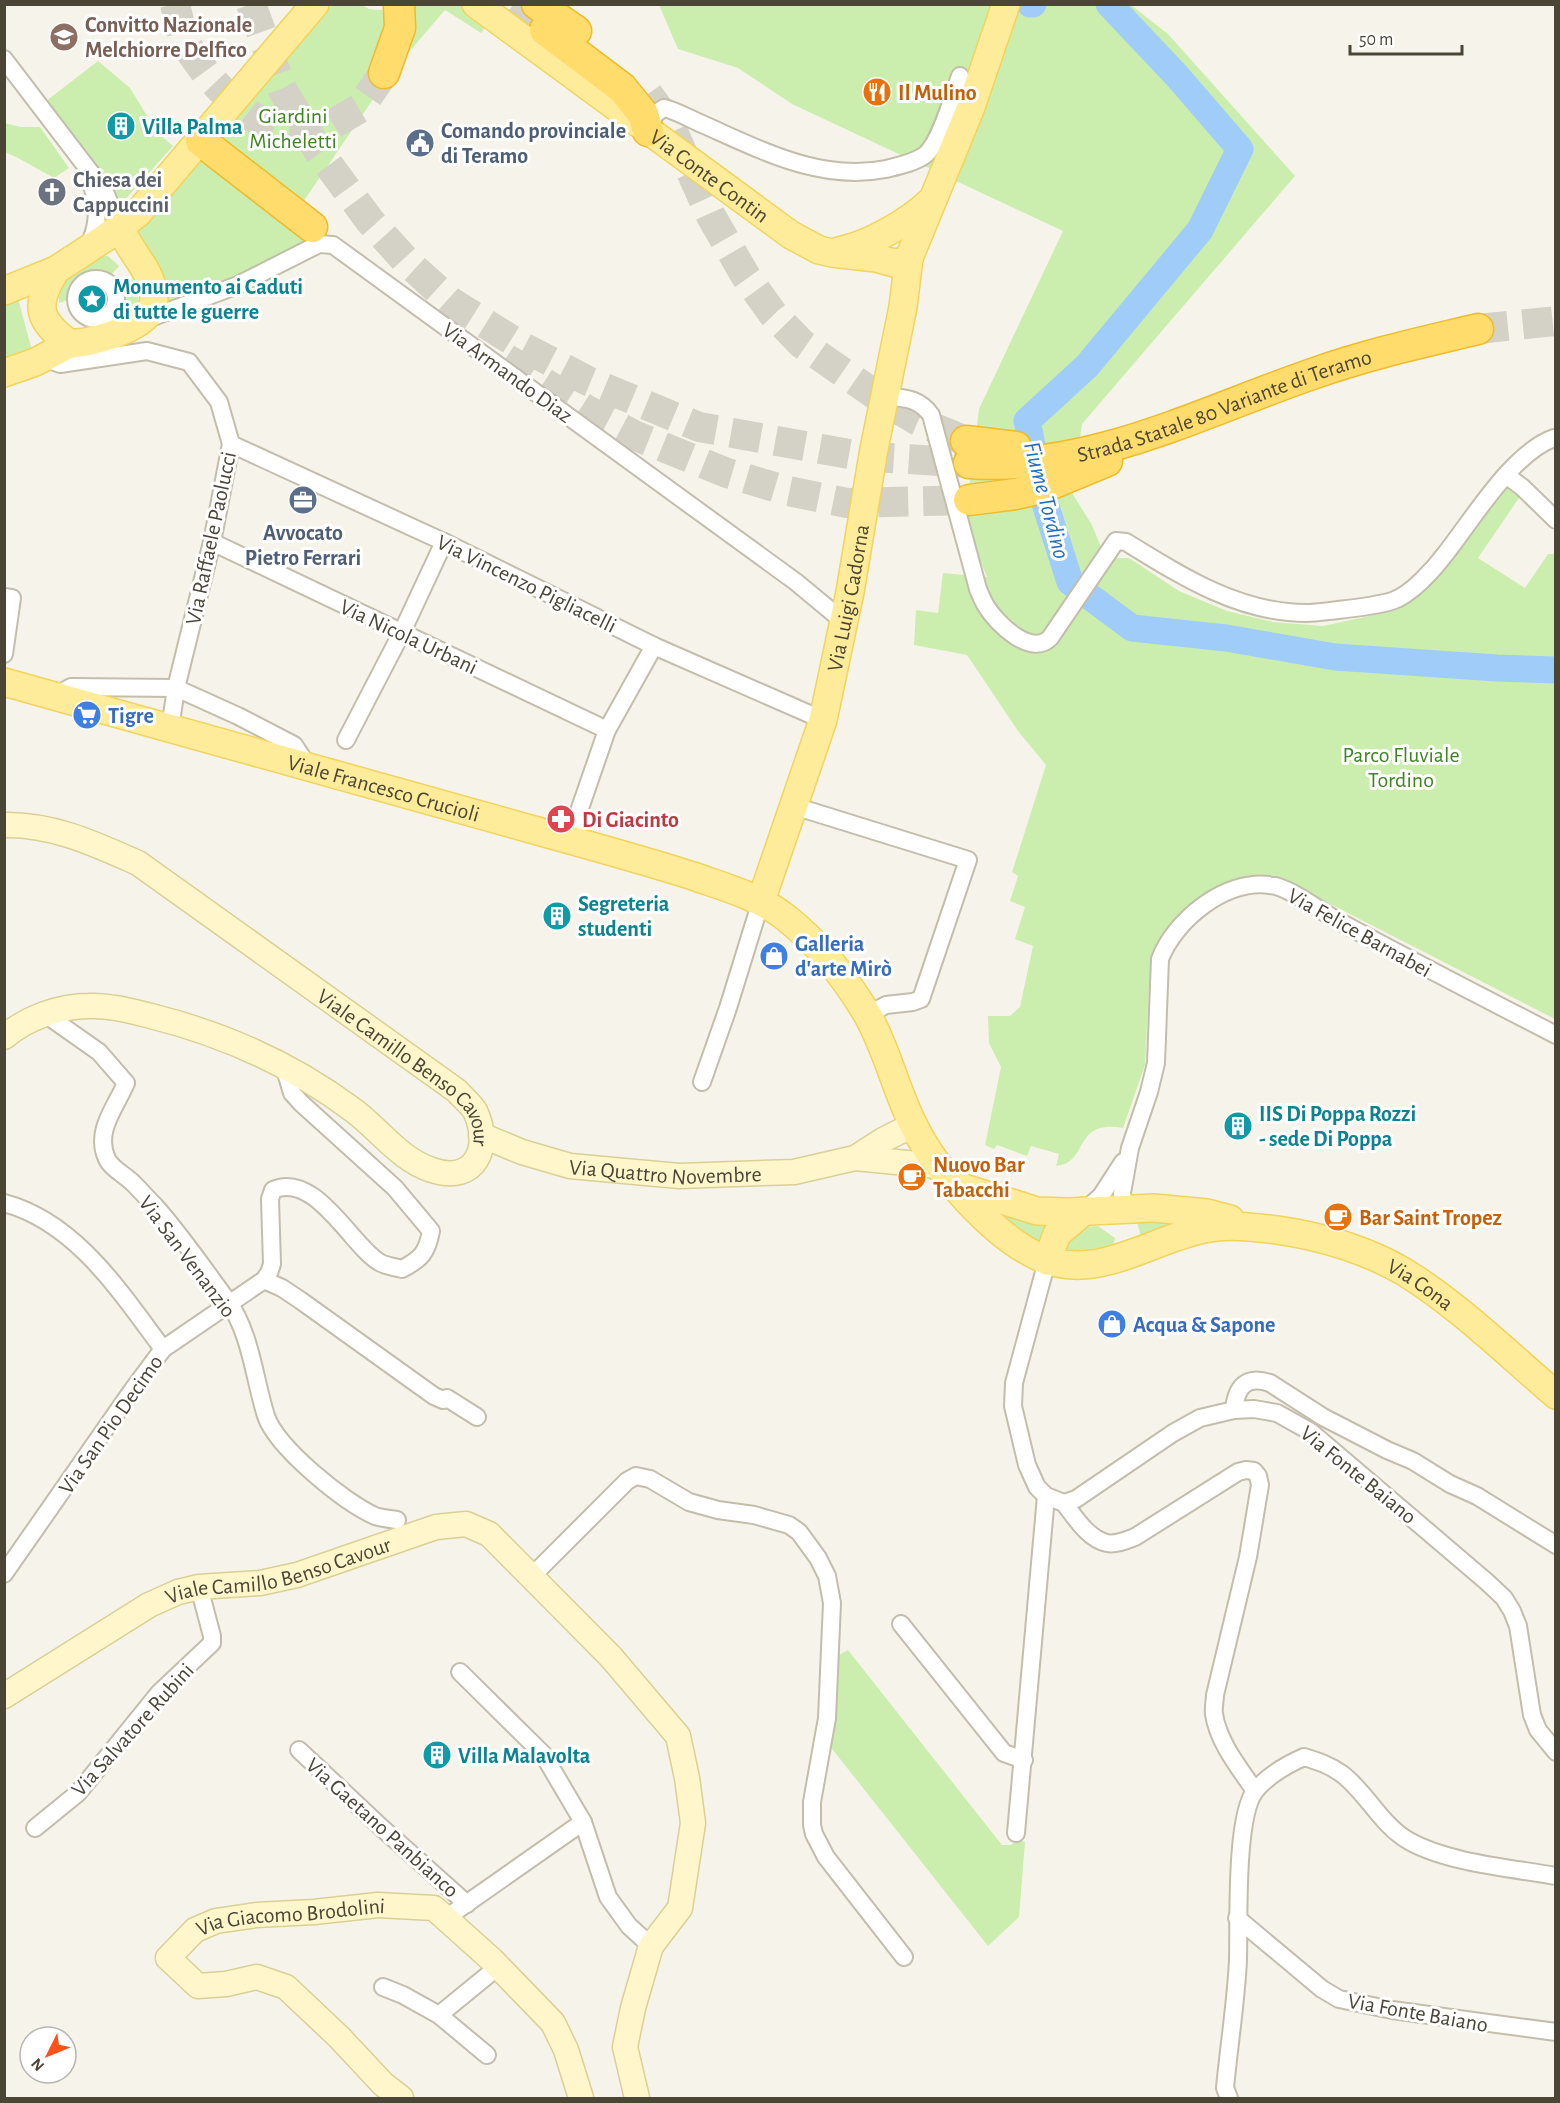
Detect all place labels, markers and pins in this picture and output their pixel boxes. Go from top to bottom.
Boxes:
place label: Convitto Nazionale Melchiorre Delfico [85,14,252,61]
school or university icon: Convitto Nazionale Melchiorre Delfico [48,21,80,53]
restaurant icon: Il Mulino [861,76,893,108]
place label: Il Mulino [898,82,977,104]
building icon: Villa Palma [105,110,137,142]
place label: Villa Palma [142,116,243,138]
place label: Comando provinciale di Teramo [441,120,626,167]
public building icon: Comando provinciale di Teramo [404,127,436,159]
place label: Chiesa dei Cappuccini [73,169,169,216]
church icon: Chiesa dei Cappuccini [36,176,68,208]
place label: Monumento ai Caduti di tutte le guerre [113,276,303,323]
place icon: Monumento ai Caduti di tutte le guerre [76,283,108,315]
office icon: Avvocato Pietro Ferrari [287,484,319,516]
place label: Avvocato Pietro Ferrari [245,522,361,569]
supermarket icon: Tigre [71,699,103,731]
place label: Tigre [108,705,154,727]
pharmacy icon: Di Giacinto [545,803,577,835]
place label: Di Giacinto [582,809,679,831]
place label: Segreteria studenti [578,893,670,940]
building icon: Segreteria studenti [541,900,573,932]
place label: Galleria d'arte Mirò [795,933,892,980]
shop icon: Galleria d'arte Mirò [758,940,790,972]
place label: IIS Di Poppa Rozzi - sede Di Poppa [1259,1103,1416,1150]
building icon: IIS Di Poppa Rozzi - sede Di Poppa [1222,1110,1254,1142]
place label: Nuovo Bar Tabacchi [933,1154,1025,1201]
cafe icon: Nuovo Bar Tabacchi [896,1161,928,1193]
cafe icon: Bar Saint Tropez [1322,1201,1354,1233]
place label: Bar Saint Tropez [1359,1207,1502,1229]
shop icon: Acqua & Sapone [1096,1308,1128,1340]
place label: Acqua & Sapone [1133,1314,1275,1336]
building icon: Villa Malavolta [421,1739,453,1771]
place label: Villa Malavolta [458,1745,591,1767]

